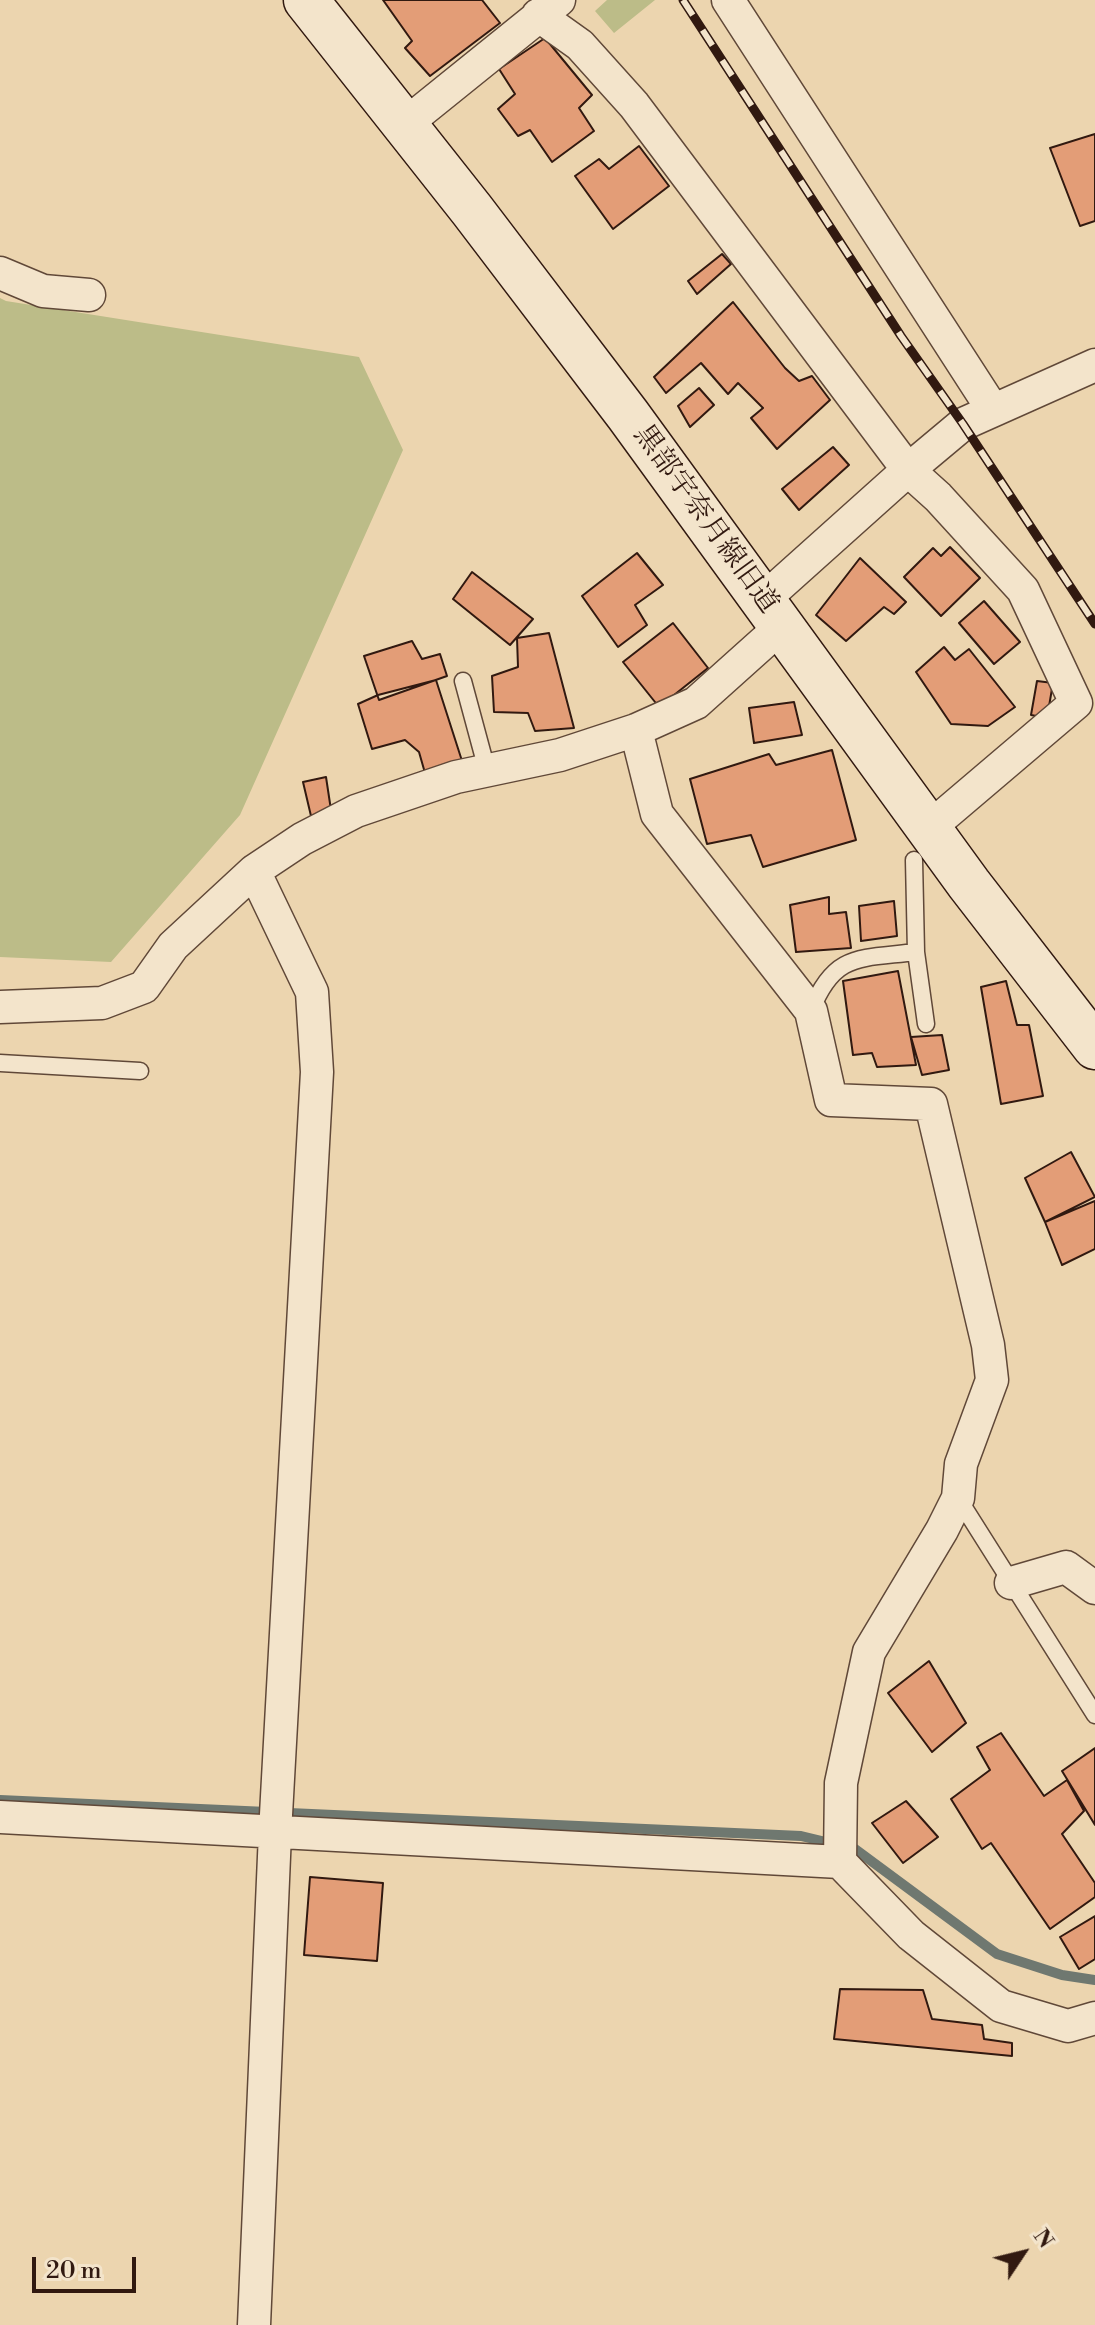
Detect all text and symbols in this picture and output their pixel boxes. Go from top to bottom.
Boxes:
street label: 黒部宇奈月線旧道 [626,420,784,620]
north arrow [983,2213,1063,2293]
text: N [1027,2224,1059,2254]
scale bar [36,2241,140,2291]
text: 20 m [46,2256,102,2286]

